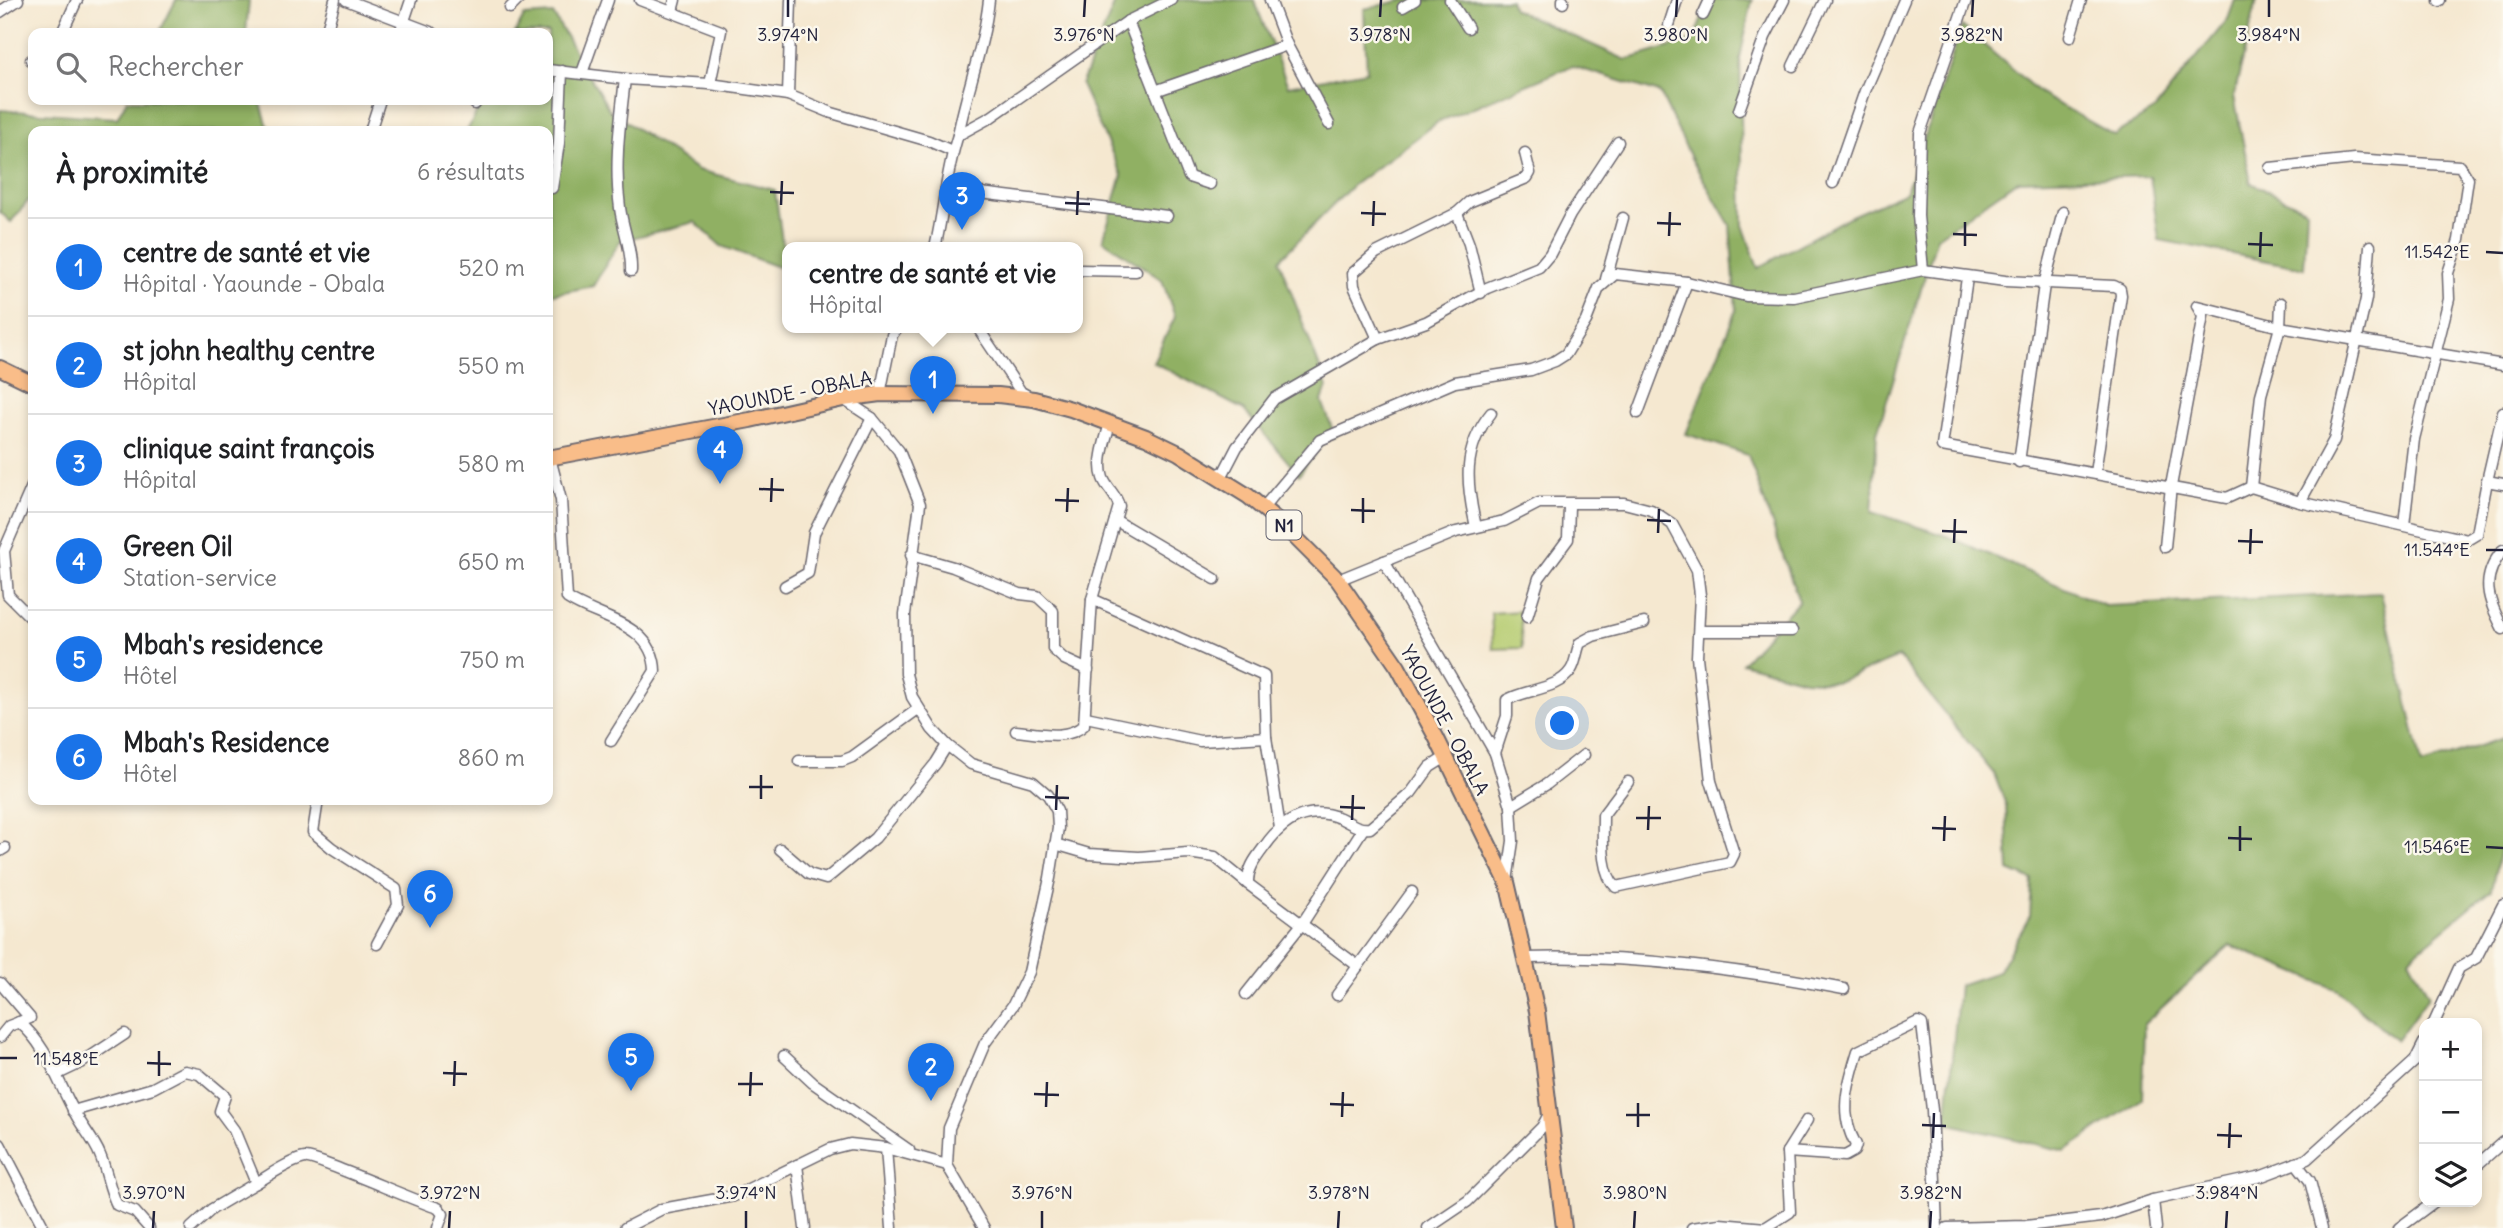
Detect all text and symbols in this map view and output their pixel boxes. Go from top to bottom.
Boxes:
text: 3.974°N [757,23,819,46]
text: 3.976°N [1053,23,1115,46]
text: 3.978°N [1349,23,1411,46]
text: 3.980°N [1644,23,1708,46]
text: 3.982°N [1941,23,2003,46]
text: 3.984°N [2237,23,2301,46]
search box [28,28,553,105]
icon: search [52,48,90,86]
text: Rechercher [108,50,244,83]
text: À proximité [56,153,208,191]
text: 6 résultats [417,157,525,186]
pin: 3 [939,172,985,230]
text: centre de santé et vie [123,236,370,269]
text: 11.542°E [2404,240,2470,263]
popup [782,242,1083,333]
text: 1 [74,253,84,282]
text: 520 m [458,253,525,282]
text: centre de santé et vie [809,257,1056,290]
text: Hôpital · Yaounde - Obala [123,269,385,298]
text: Hôpital [809,290,883,319]
text: st john healthy centre [123,334,375,367]
text: 2 [73,351,85,380]
text: 550 m [458,351,525,380]
pin: 1 [910,356,956,414]
street label: YAOUNDE - OBALA [706,365,874,421]
text: Hôpital [123,367,197,396]
pin: 4 [697,426,743,484]
text: clinique saint françois [123,432,375,465]
text: 3 [72,449,86,478]
text: 580 m [458,449,525,478]
text: Hôpital [123,465,197,494]
road number: N1 [1266,510,1302,540]
text: Green Oil [123,530,233,563]
text: 11.544°E [2404,538,2470,561]
text: 4 [72,547,86,576]
text: 650 m [458,547,525,576]
text: Station-service [123,563,277,592]
text: Mbah's residence [123,628,323,661]
street label: YAOUNDE - OBALA [1395,641,1495,799]
text: 5 [72,645,86,674]
text: 750 m [460,645,525,674]
text: Hôtel [123,661,177,690]
your location [1545,706,1579,740]
text: Mbah's Residence [123,726,329,759]
text: 6 [72,743,86,772]
text: 860 m [458,743,525,772]
text: Hôtel [123,759,177,788]
text: 11.546°E [2404,835,2470,858]
pin: 6 [407,870,453,928]
map controls [2419,1018,2482,1207]
button: + [2419,1018,2482,1081]
pin: 5 [608,1033,654,1091]
pin: 2 [908,1043,954,1101]
text: 11.548°E [33,1047,99,1070]
button: − [2419,1081,2482,1144]
button: layers [2419,1144,2482,1207]
text: 3.970°N [122,1181,186,1204]
text: 3.972°N [419,1181,481,1204]
text: 3.974°N [715,1181,777,1204]
text: 3.976°N [1011,1181,1073,1204]
text: 3.978°N [1308,1181,1370,1204]
text: 3.980°N [1603,1181,1667,1204]
text: 3.982°N [1900,1181,1962,1204]
text: 3.984°N [2195,1181,2259,1204]

